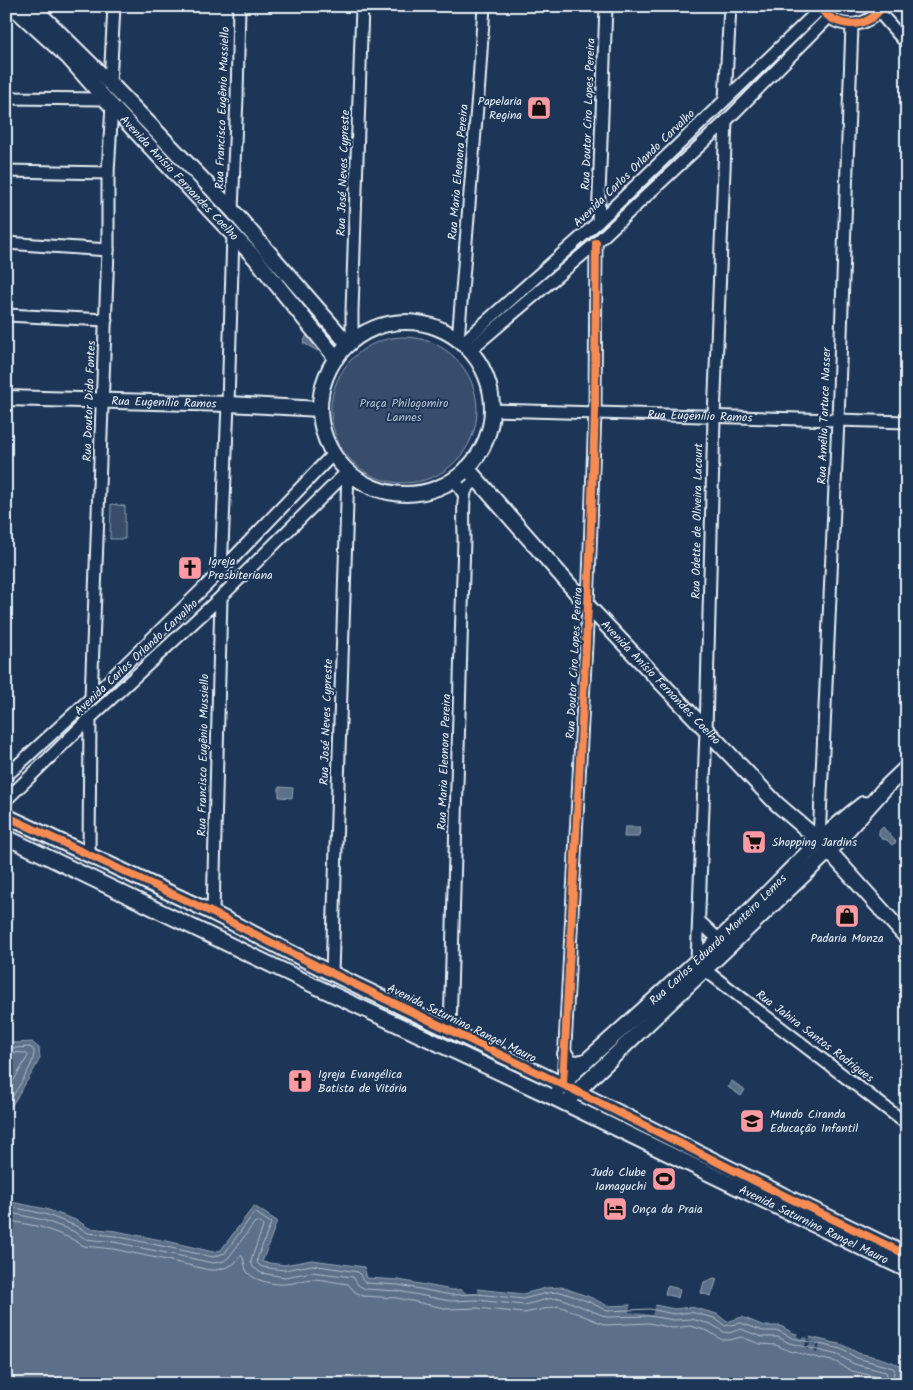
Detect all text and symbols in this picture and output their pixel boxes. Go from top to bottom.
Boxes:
street label: Rua Francisco Eugênio Mussiello [210,26,235,190]
street label: Rua Doutor Ciro Lopes Pereira [576,37,601,190]
place label: Papelaria Regina [478,92,522,125]
shop icon: Papelaria Regina [526,95,552,121]
street label: Rua Maria Eleonora Pereira [443,103,474,241]
street label: Avenida Carlos Orlando Carvalho [569,105,700,232]
street label: Rua José Neves Cypreste [332,109,355,237]
street label: Avenida Anísio Fernandes Coelho [115,111,243,245]
street label: Rua Doutor Dido Fontes [78,340,101,462]
street label: Rua Amélia Tartuce Nasser [813,346,836,485]
street label: Rua Eugenílio Ramos [111,392,217,414]
park label: Praça Philogomiro Lannes [359,394,449,427]
street label: Rua Eugenílio Ramos [647,405,753,428]
street label: Rua Odette de Oliveira Lacourt [687,443,708,599]
place label: Igreja Presbiteriana [208,552,273,585]
church icon: Igreja Presbiteriana [177,555,203,581]
street label: Rua Doutor Ciro Lopes Pereira [561,586,588,739]
street label: Avenida Carlos Orlando Carvalho [70,595,203,720]
street label: Avenida Anísio Fernandes Coelho [596,616,725,749]
street label: Rua José Neves Cypreste [315,658,338,786]
street label: Rua Francisco Eugênio Mussiello [193,674,214,837]
street label: Rua Maria Eleonora Pereira [433,693,456,830]
supermarket icon: Shopping Jardins [741,829,767,855]
place label: Shopping Jardins [772,833,857,852]
street label: Rua Carlos Eduardo Monteiro Lemos [645,870,791,1010]
shop icon: Padaria Monza [834,903,860,929]
place label: Padaria Monza [810,929,884,948]
street label: Avenida Saturnino Rangel Mauro [384,979,540,1068]
street label: Rua Jahira Santos Rodrigues [752,986,878,1087]
place label: Igreja Evangélica Batista de Vitória [318,1065,407,1098]
church icon: Igreja Evangélica Batista de Vitória [287,1068,313,1094]
place label: Mundo Ciranda Educação Infantil [770,1105,858,1138]
school or university icon: Mundo Ciranda Educação Infantil [739,1108,765,1134]
place label: Judo Clube Iamaguchi [591,1163,647,1196]
sports icon: Judo Clube Iamaguchi [651,1166,677,1192]
street label: Avenida Saturnino Rangel Mauro [736,1181,892,1270]
hotel icon: Onça da Praia [602,1196,628,1222]
place label: Onça da Praia [632,1200,703,1219]

